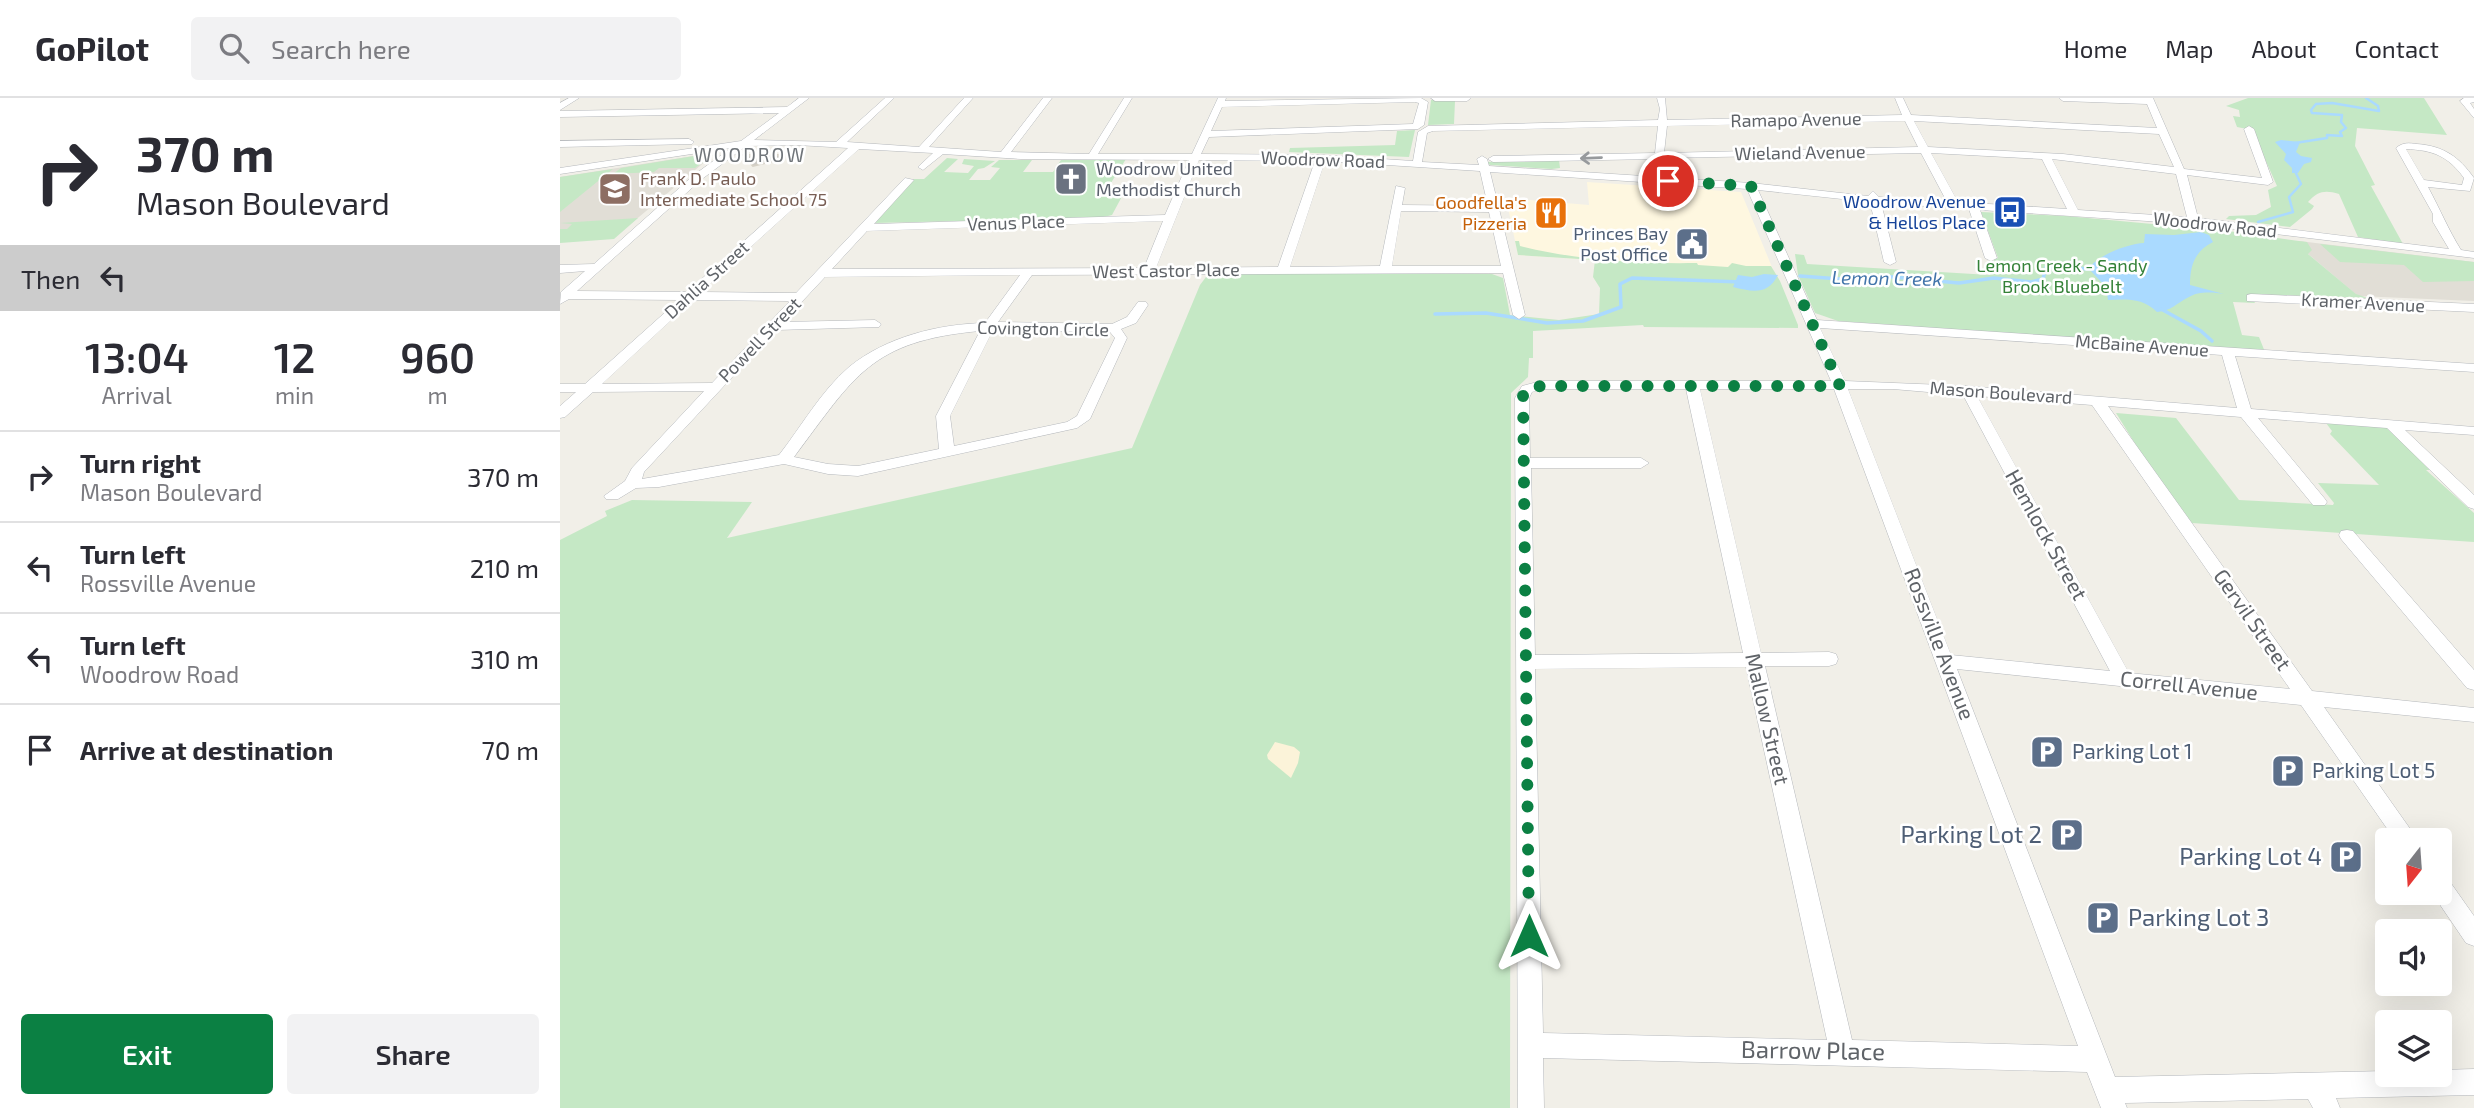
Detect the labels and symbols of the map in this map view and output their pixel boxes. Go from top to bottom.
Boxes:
street label: Ramapo Avenue [1730,107,1862,131]
street label: Wieland Avenue [1734,140,1866,164]
district label: WOODROW [694,143,806,166]
street label: Woodrow Road [1260,146,1386,172]
one-way arrow [1580,151,1603,164]
pin [1638,151,1698,211]
place label: Woodrow United Methodist Church [1096,157,1241,200]
church icon: Woodrow United Methodist Church [1052,160,1090,198]
place label: Frank D. Paulo Intermediate School 75 [640,167,827,210]
school or university icon: Frank D. Paulo Intermediate School 75 [596,170,634,208]
place label: Woodrow Avenue & Hellos Place [1843,190,1986,233]
place label: Goodfella's Pizzeria [1435,191,1527,234]
bus stop icon: Woodrow Avenue & Hellos Place [1991,193,2029,231]
restaurant icon: Goodfella's Pizzeria [1532,194,1570,232]
street label: Woodrow Road [2152,207,2278,241]
street label: Venus Place [967,209,1065,235]
place label: Princes Bay Post Office [1573,222,1668,265]
public building icon: Princes Bay Post Office [1673,225,1711,263]
street label: Dahlia Street [660,236,753,323]
park label: Lemon Creek - Sandy Brook Bluebelt [1976,254,2148,297]
street label: West Castor Place [1092,258,1240,282]
water label: Lemon Creek [1831,265,1943,290]
street label: Kramer Avenue [2301,288,2426,316]
street label: Powell Street [713,292,805,386]
street label: Covington Circle [977,316,1109,340]
street label: McBaine Avenue [2074,329,2210,361]
street label: Mason Boulevard [1929,376,2073,408]
street label: Hemlock Street [2001,465,2094,604]
street label: Rossville Avenue [1900,564,1981,723]
street label: Gervil Street [2209,564,2297,675]
street label: Mallow Street [1741,650,1796,787]
street label: Correll Avenue [2119,665,2259,704]
parking icon: Parking Lot 1 [2028,733,2066,771]
place label: Parking Lot 1 [2072,738,2192,763]
parking icon: Parking Lot 5 [2269,752,2307,790]
place label: Parking Lot 5 [2312,757,2435,782]
parking icon: Parking Lot 2 [2048,816,2086,854]
place label: Parking Lot 2 [1900,819,2042,848]
north arrow [2375,828,2452,905]
parking icon: Parking Lot 4 [2327,838,2365,876]
place label: Parking Lot 4 [2179,841,2322,870]
position arrow [1492,899,1566,973]
parking icon: Parking Lot 3 [2084,899,2122,937]
place label: Parking Lot 3 [2128,902,2269,931]
street label: Barrow Place [1741,1034,1885,1065]

